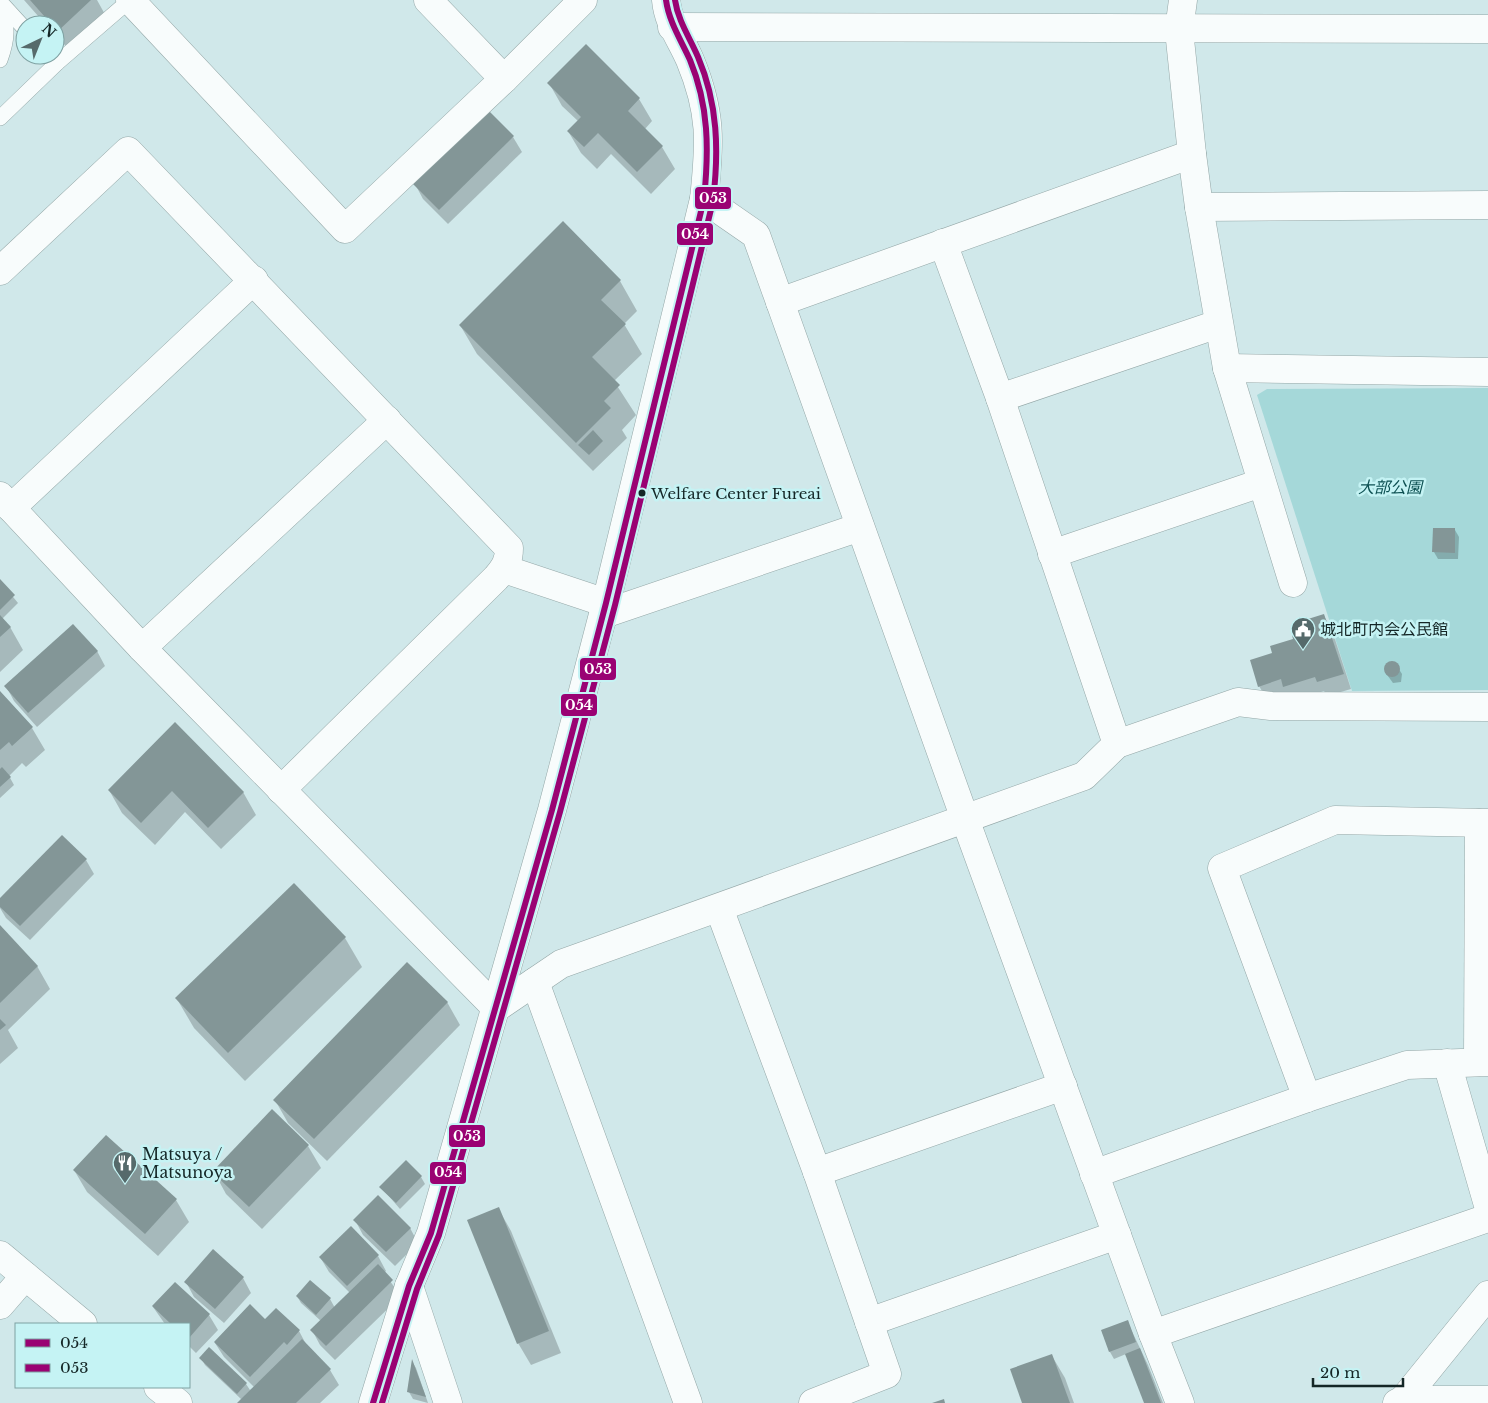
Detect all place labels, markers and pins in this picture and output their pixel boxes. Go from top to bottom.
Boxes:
place label: Welfare Center Fureai [650,484,821,503]
marker: Welfare Center Fureai [637,488,647,498]
public building icon: 城北町内会公民館 [1290,616,1316,650]
place label: 城北町内会公民館 [1320,619,1448,639]
place label: Matsuya / Matsunoya [142,1144,233,1182]
restaurant icon: Matsuya / Matsunoya [112,1150,138,1184]

